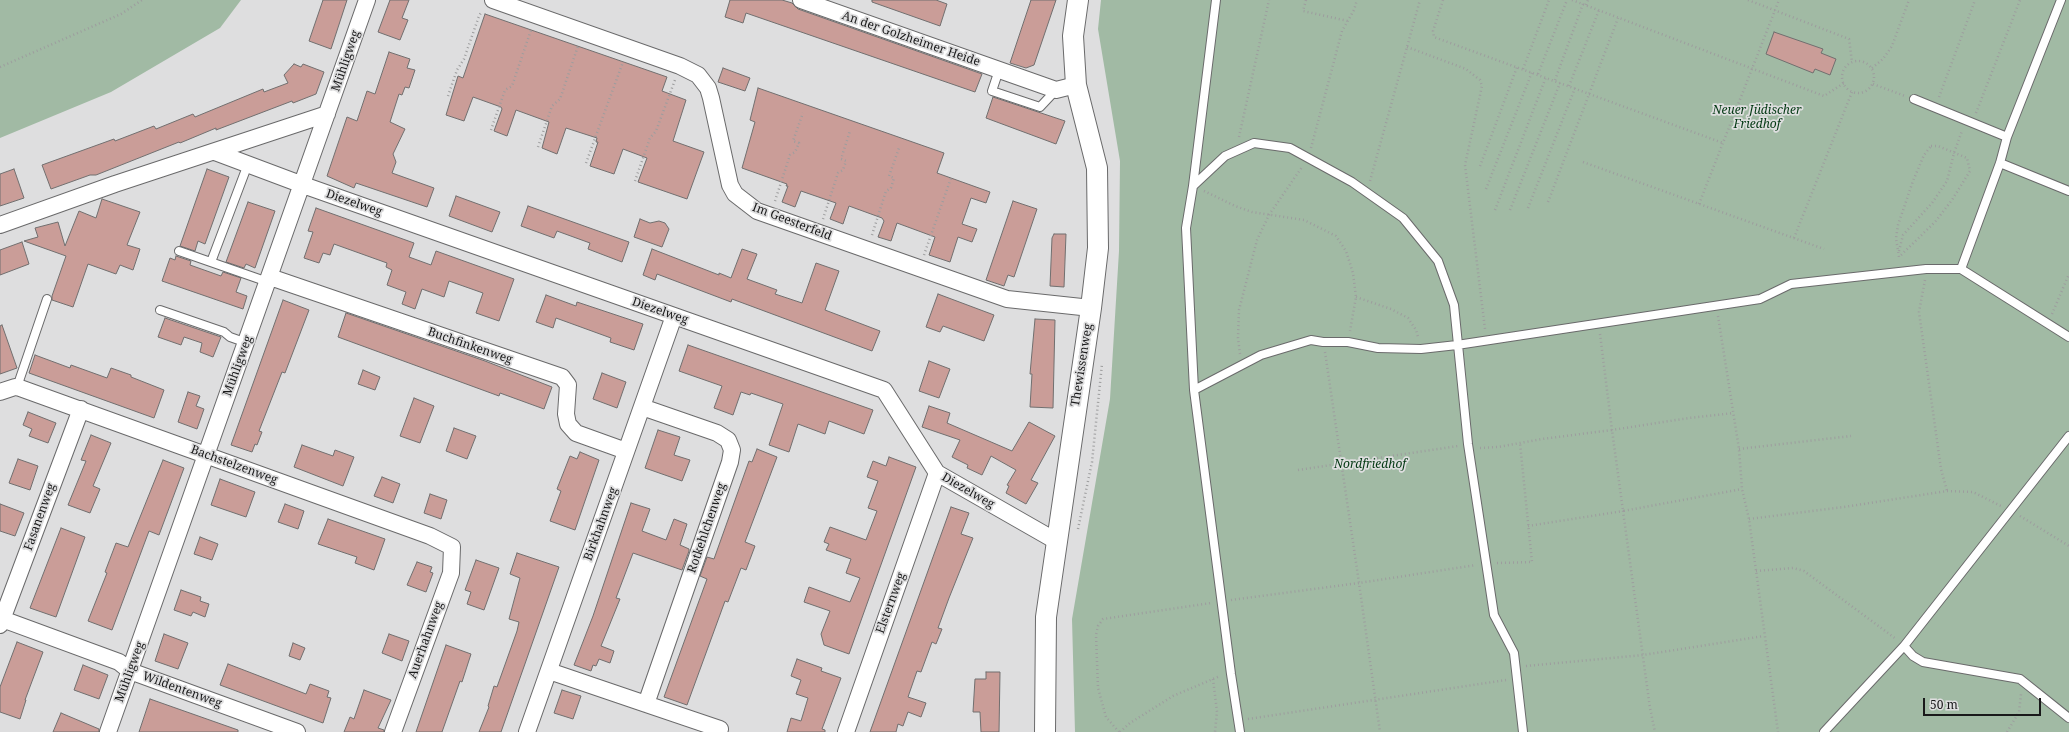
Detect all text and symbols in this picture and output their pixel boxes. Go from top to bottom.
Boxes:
street label: An der Golzheimer Heide [840,9,982,69]
street label: Mühligweg [329,29,363,93]
park label: Neuer Jüdischer Friedhof [1712,104,1802,132]
street label: Diezelweg [324,187,384,219]
street label: Im Geesterfeld [750,200,834,244]
street label: Diezelweg [630,295,690,327]
street label: Thewissenweg [1068,322,1096,408]
street label: Buchfinkenweg [426,325,514,367]
street label: Mühligweg [220,334,256,398]
street label: Bachstelzenweg [189,443,279,487]
park label: Nordfriedhof [1334,458,1406,472]
street label: Diezelweg [939,470,997,512]
street label: Fasanenweg [21,481,59,553]
street label: Rotkehlchenweg [685,481,729,575]
street label: Birkhahnweg [581,485,621,563]
street label: Elsternweg [873,571,909,635]
street label: Auerhahnweg [405,600,447,680]
street label: Mühligweg [112,640,148,704]
street label: Wildentenweg [140,669,224,711]
scale bar [1925,690,2043,716]
text: 50 m [1930,696,1958,713]

